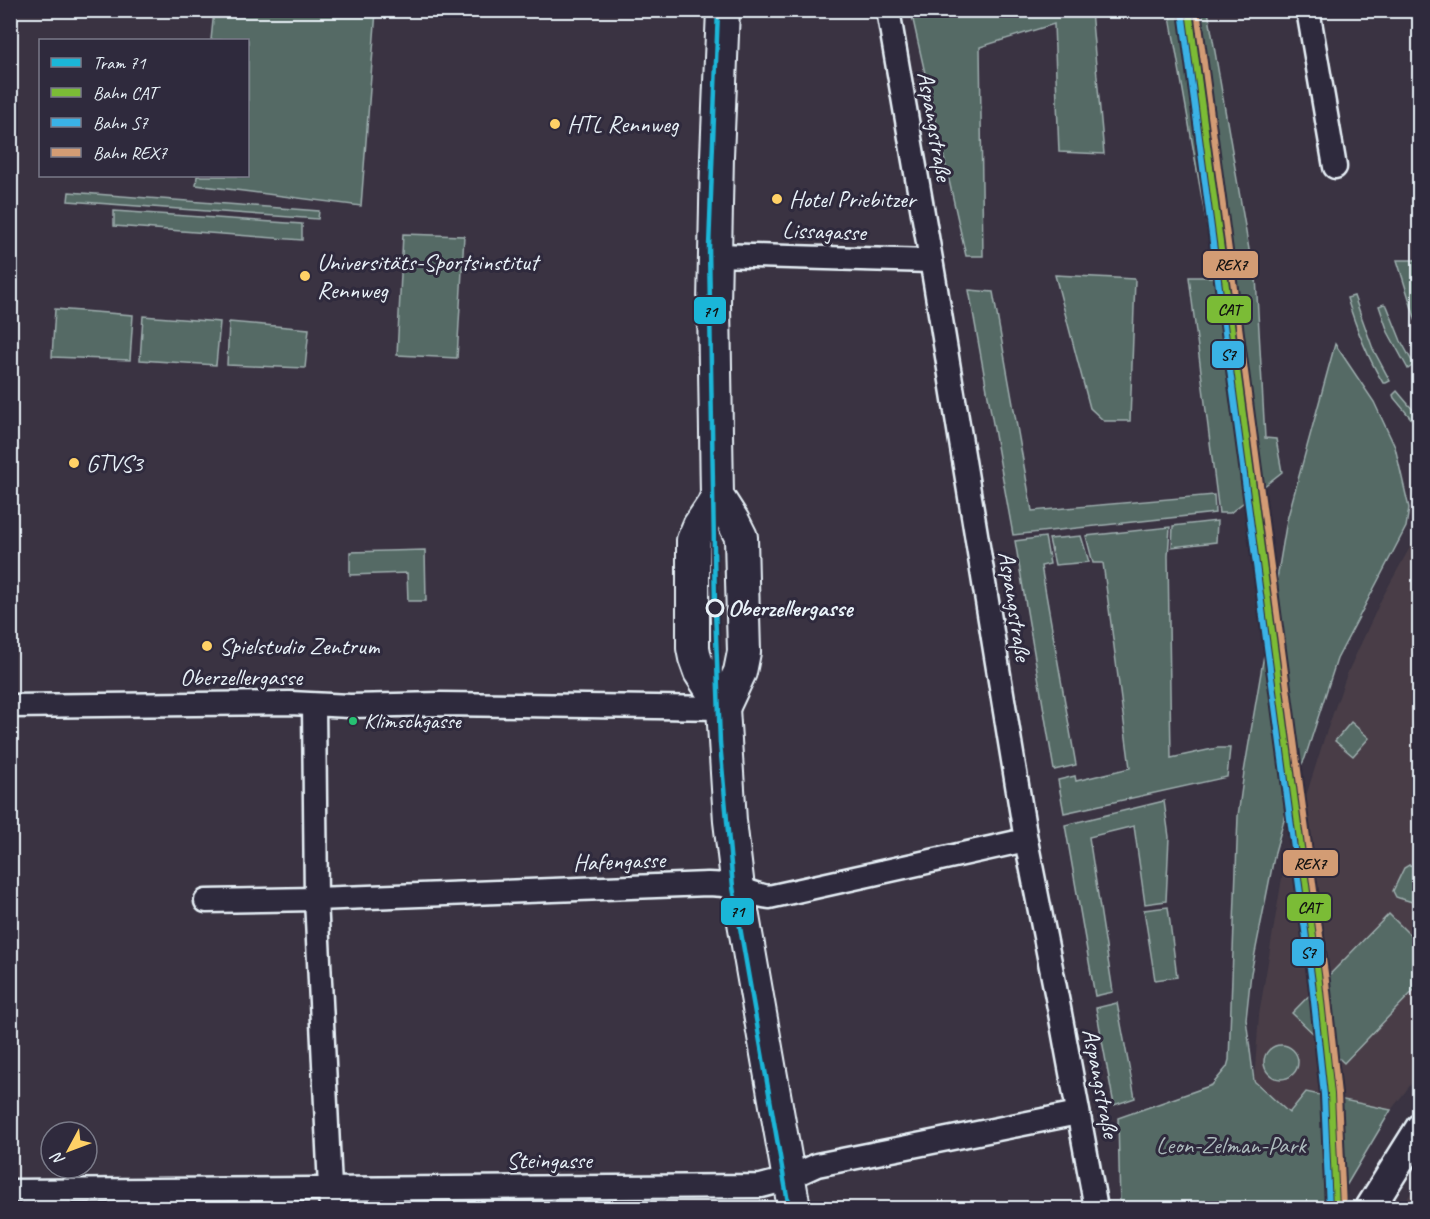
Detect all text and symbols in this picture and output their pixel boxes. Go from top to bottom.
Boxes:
legend [39,39,249,177]
text: Tram 71 [93,52,147,74]
street label: Aspangstraße [911,69,960,185]
text: Bahn CAT [93,82,161,104]
place label: HTL Rennweg [567,109,680,139]
text: Bahn S7 [93,112,149,134]
marker: HTL Rennweg [548,117,562,131]
text: Bahn REX7 [93,142,168,164]
place label: Hotel Priebitzer [789,184,918,214]
marker: Hotel Priebitzer [770,192,784,206]
street label: Lissagasse [782,215,868,248]
place label: Universitäts-Sportsinstitut Rennweg [317,247,541,305]
line badge: REX7 [1202,250,1259,279]
text: REX7 [1215,255,1249,275]
marker: Universitäts-Sportsinstitut Rennweg [298,269,312,283]
line badge: CAT [1206,295,1252,324]
line badge: 71 [693,296,727,325]
text: CAT [1218,300,1245,320]
text: 71 [703,302,719,322]
line badge: S7 [1211,340,1245,369]
text: S7 [1220,345,1237,365]
place label: GTVS3 [86,448,145,478]
marker: GTVS3 [67,456,81,470]
street label: Aspangstraße [992,549,1039,665]
place label: Oberzellergasse [728,593,854,623]
marker: Oberzellergasse [706,599,724,617]
place label: Spielstudio Zentrum [219,631,380,661]
marker: Spielstudio Zentrum [200,639,214,653]
street label: Oberzellergasse [180,662,304,692]
place label: Klimschgasse [364,707,462,735]
marker: Klimschgasse [347,715,359,727]
street label: Hafengasse [572,844,668,878]
line badge: REX7 [1282,849,1339,877]
text: REX7 [1294,854,1328,874]
line badge: CAT [1286,893,1332,922]
line badge: 71 [720,897,755,926]
text: CAT [1298,898,1325,918]
text: 71 [730,902,746,922]
line badge: S7 [1291,938,1325,967]
text: S7 [1300,943,1317,963]
street label: Aspangstraße [1076,1026,1127,1142]
north arrow [39,1120,99,1180]
park label: Leon-Zelman-Park [1156,1130,1308,1160]
street label: Steingasse [506,1145,594,1175]
text: N [46,1147,69,1169]

